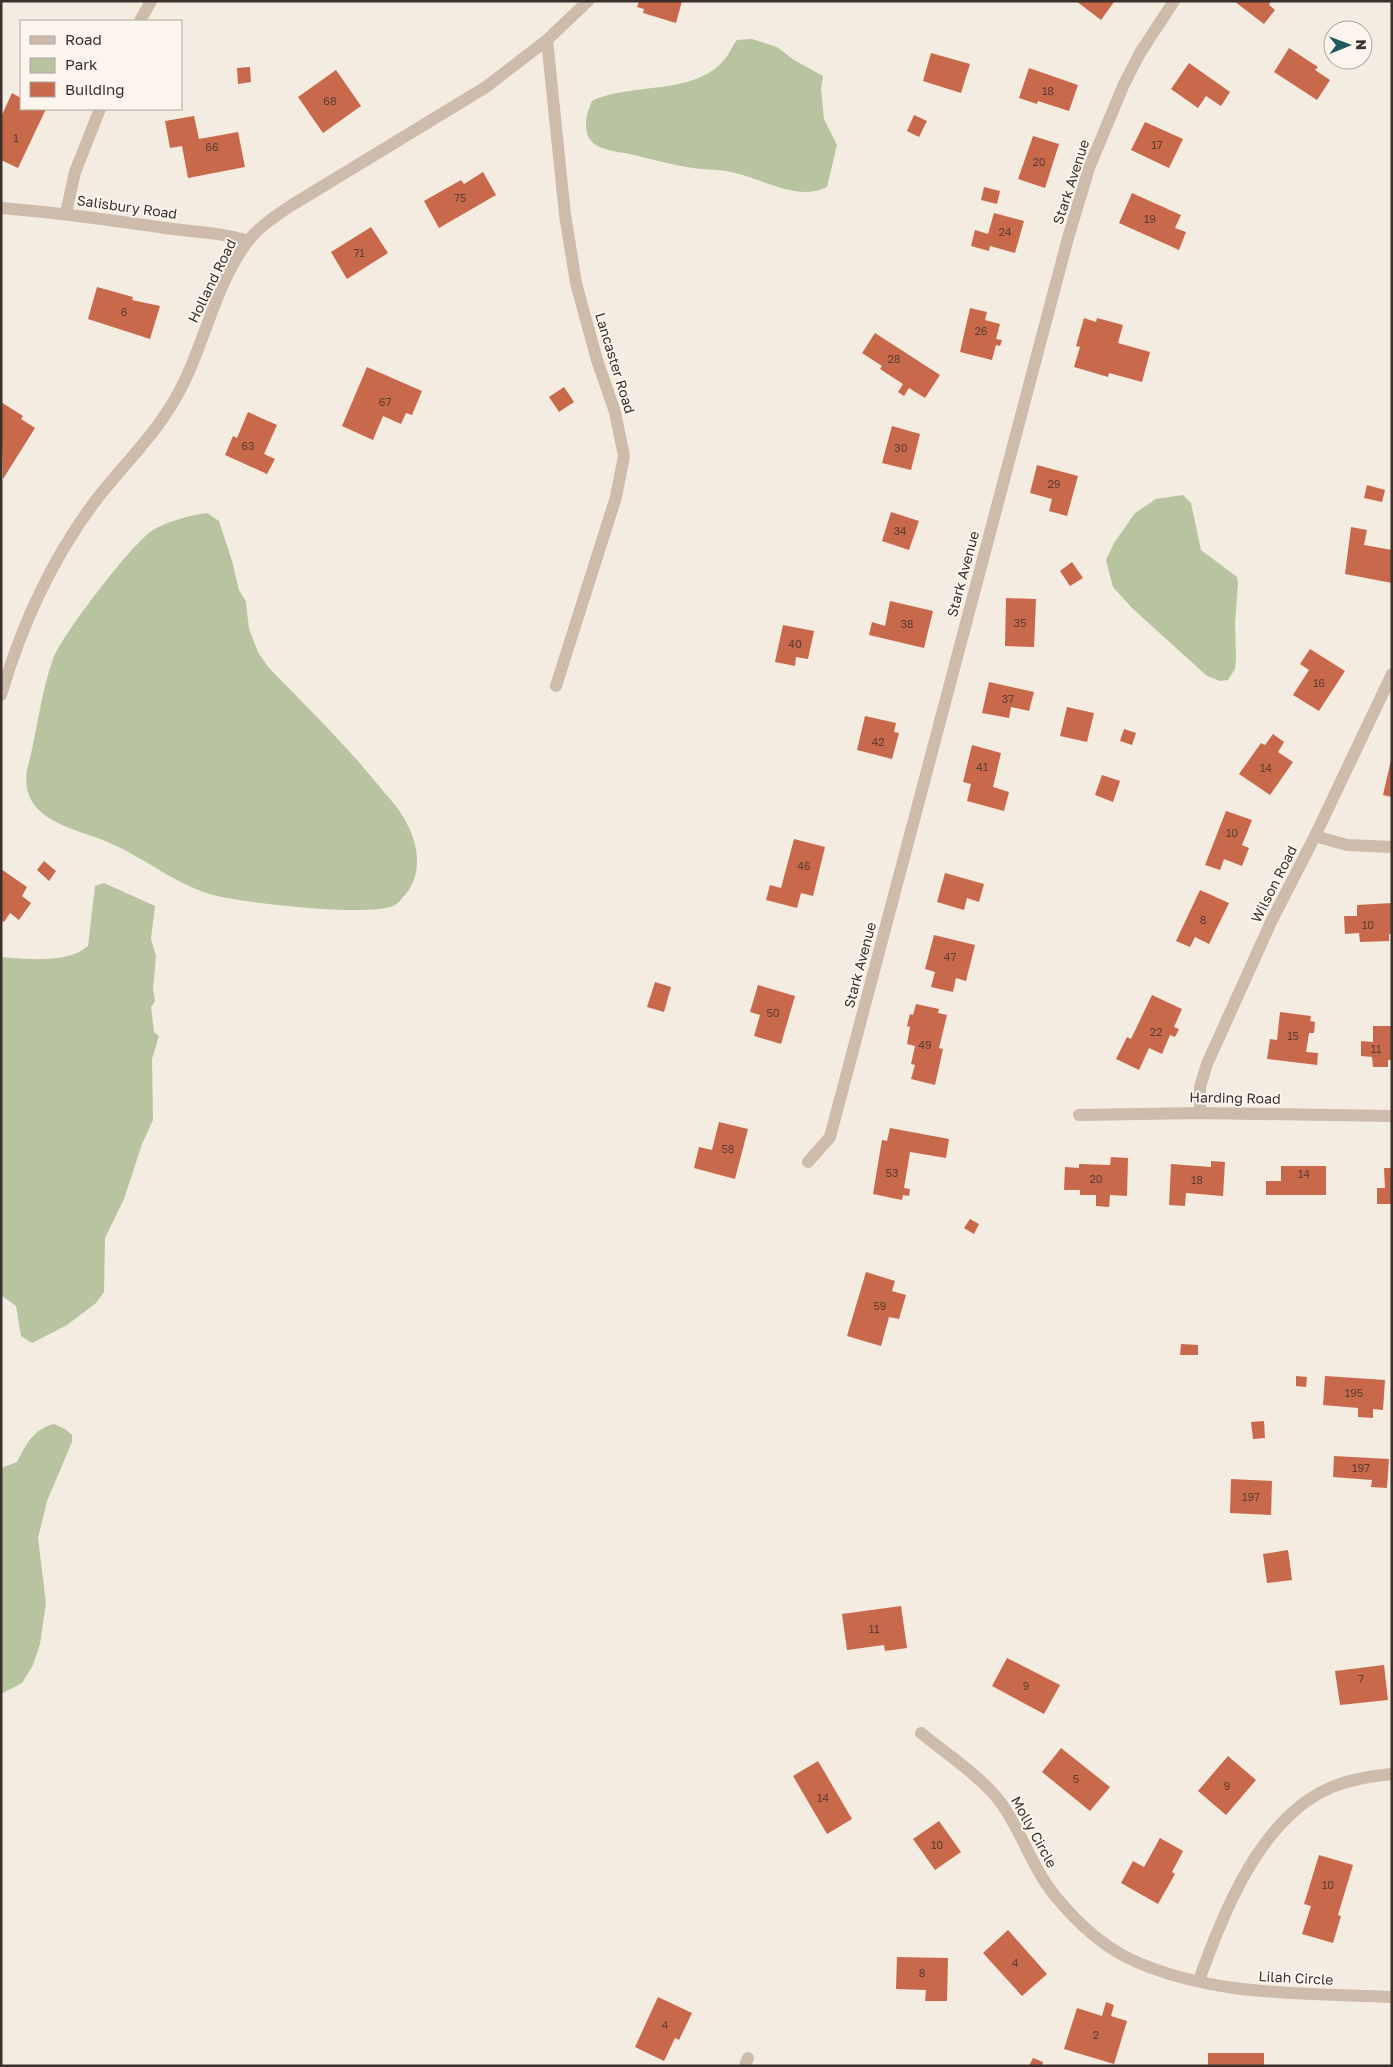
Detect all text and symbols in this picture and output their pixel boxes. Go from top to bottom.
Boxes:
legend [20,20,182,110]
north arrow [1323,20,1373,70]
text: Road [65,30,102,48]
text: N [1353,39,1370,50]
text: Park [65,55,98,73]
text: Building [65,80,125,98]
house number: 18 [1042,84,1054,97]
house number: 68 [323,94,337,107]
house number: 1 [13,131,19,144]
street label: Stark Avenue [1049,137,1092,227]
house number: 17 [1151,138,1163,151]
house number: 66 [205,140,219,153]
house number: 20 [1032,155,1046,168]
street label: Salisbury Road [76,191,178,222]
house number: 75 [454,191,466,204]
house number: 19 [1144,212,1156,225]
house number: 24 [998,225,1012,238]
street label: Holland Road [184,236,239,325]
house number: 71 [353,246,365,259]
house number: 6 [121,305,128,318]
street label: Lancaster Road [592,310,639,415]
house number: 26 [974,324,988,337]
house number: 28 [887,352,901,365]
house number: 67 [379,395,391,408]
house number: 63 [241,439,255,452]
house number: 30 [894,441,908,454]
house number: 29 [1047,477,1061,490]
house number: 34 [893,524,907,537]
street label: Stark Avenue [943,529,982,619]
house number: 35 [1014,616,1026,629]
house number: 38 [900,617,914,630]
house number: 40 [788,637,802,650]
house number: 16 [1313,676,1325,689]
house number: 37 [1002,692,1014,705]
house number: 42 [871,735,885,748]
house number: 41 [976,760,988,773]
house number: 14 [1260,761,1272,774]
house number: 10 [1226,826,1238,839]
street label: Wilson Road [1247,843,1300,925]
house number: 46 [797,859,811,872]
house number: 8 [1200,913,1207,926]
house number: 10 [1362,918,1374,931]
street label: Stark Avenue [840,920,879,1010]
house number: 47 [944,950,956,963]
house number: 50 [766,1006,780,1019]
house number: 22 [1150,1025,1162,1038]
house number: 15 [1287,1029,1299,1042]
house number: 49 [918,1038,932,1051]
house number: 11 [1371,1042,1381,1055]
street label: Harding Road [1189,1088,1281,1107]
house number: 58 [721,1142,735,1155]
house number: 53 [886,1166,898,1179]
house number: 14 [1298,1167,1310,1180]
house number: 20 [1089,1172,1103,1185]
house number: 18 [1191,1173,1203,1186]
house number: 59 [873,1299,887,1312]
house number: 195 [1345,1386,1363,1399]
house number: 197 [1352,1461,1370,1474]
house number: 197 [1242,1490,1260,1503]
house number: 11 [869,1622,879,1635]
house number: 7 [1358,1672,1364,1685]
house number: 9 [1023,1679,1029,1692]
house number: 5 [1073,1772,1079,1785]
house number: 9 [1224,1779,1230,1792]
house number: 14 [817,1791,829,1804]
street label: Molly Circle [1008,1793,1061,1870]
house number: 10 [931,1838,943,1851]
house number: 10 [1322,1878,1334,1891]
house number: 4 [1012,1956,1019,1969]
house number: 8 [919,1966,926,1979]
street label: Lilah Circle [1258,1967,1334,1988]
house number: 4 [662,2018,669,2031]
house number: 2 [1093,2028,1099,2041]

